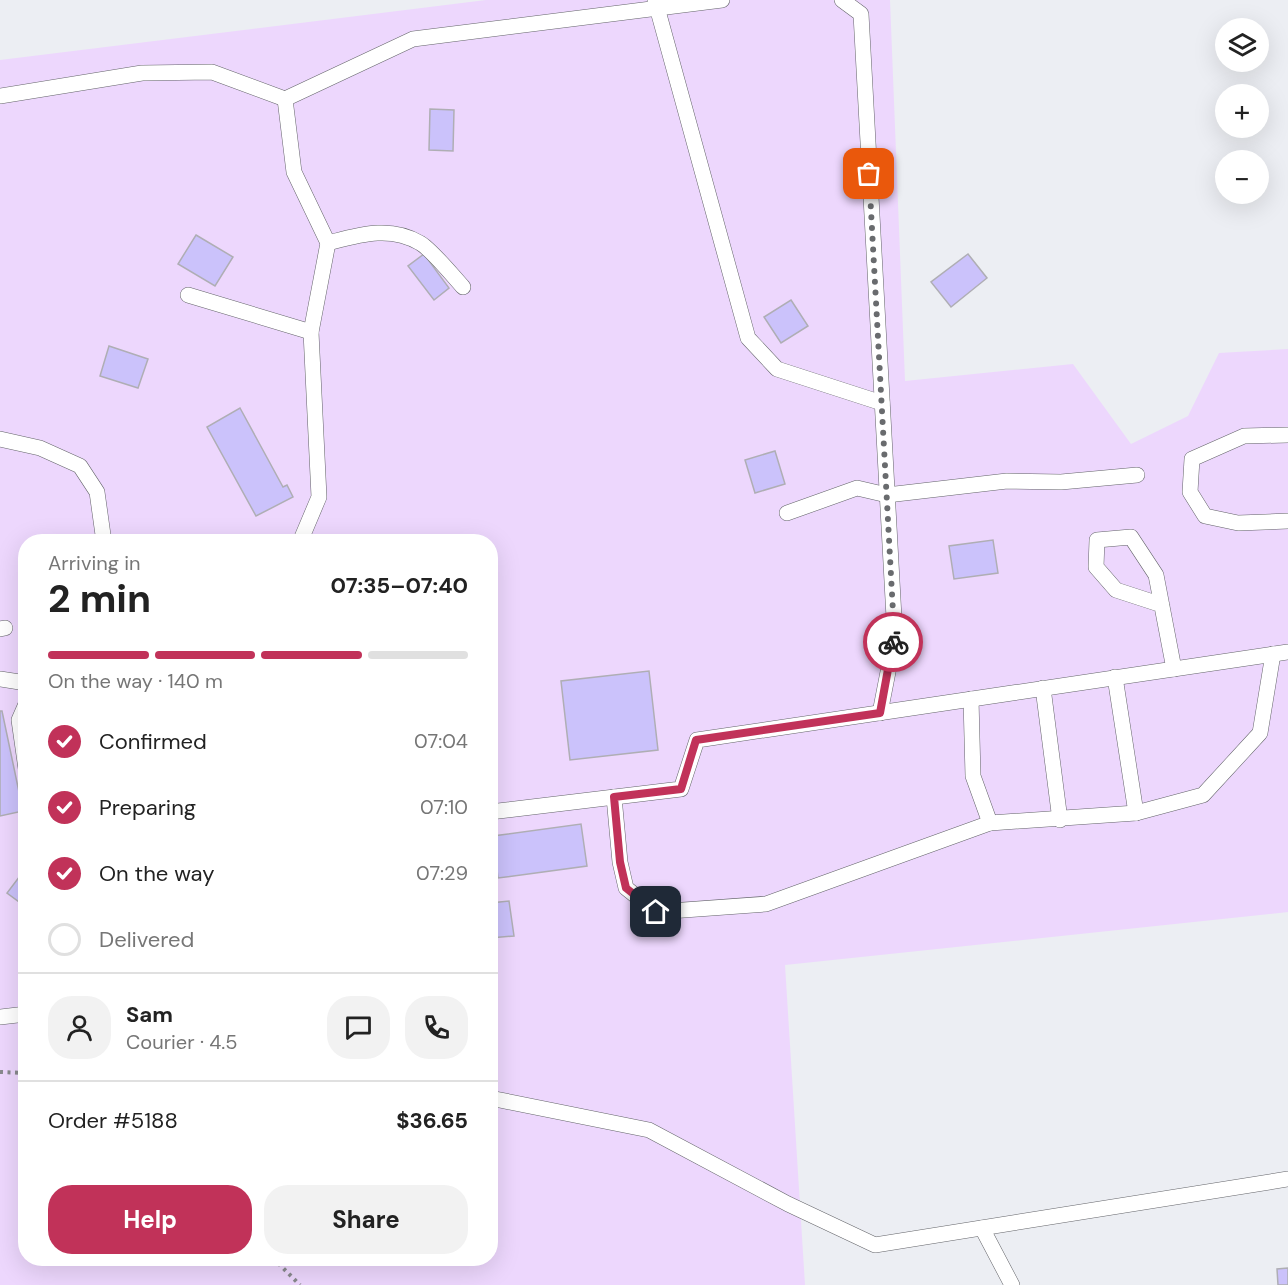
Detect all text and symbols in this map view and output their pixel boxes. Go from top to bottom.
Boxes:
map controls [1215,18,1269,204]
button: layers [1215,18,1269,72]
button: + [1215,84,1269,138]
pin [843,148,894,199]
button: − [1215,150,1269,204]
icon: bag [852,157,885,190]
text: Arriving in [48,550,140,576]
text: 07:35–07:40 [330,571,468,600]
text: 2 min [48,573,151,624]
courier [863,612,923,672]
icon: bike [877,626,910,659]
text: On the way · 140 m [48,668,223,694]
icon: check [48,725,81,758]
text: Confirmed [99,727,207,756]
text: 07:04 [414,728,468,754]
icon: check [48,791,81,824]
text: Preparing [99,793,196,822]
text: 07:10 [420,794,468,820]
icon: check [48,857,81,890]
text: On the way [99,859,214,888]
text: 07:29 [416,860,468,886]
pin [630,886,681,937]
icon: home [639,895,672,928]
text: Delivered [99,925,194,954]
button: person [48,996,111,1059]
button: chat [327,996,390,1059]
button: phone [405,996,468,1059]
text: Sam [126,1000,173,1029]
text: Courier · 4.5 [126,1029,238,1055]
text: Order #5188 [48,1106,178,1135]
text: $36.65 [396,1106,468,1135]
button: Help [48,1185,252,1254]
button: Share [264,1185,468,1254]

